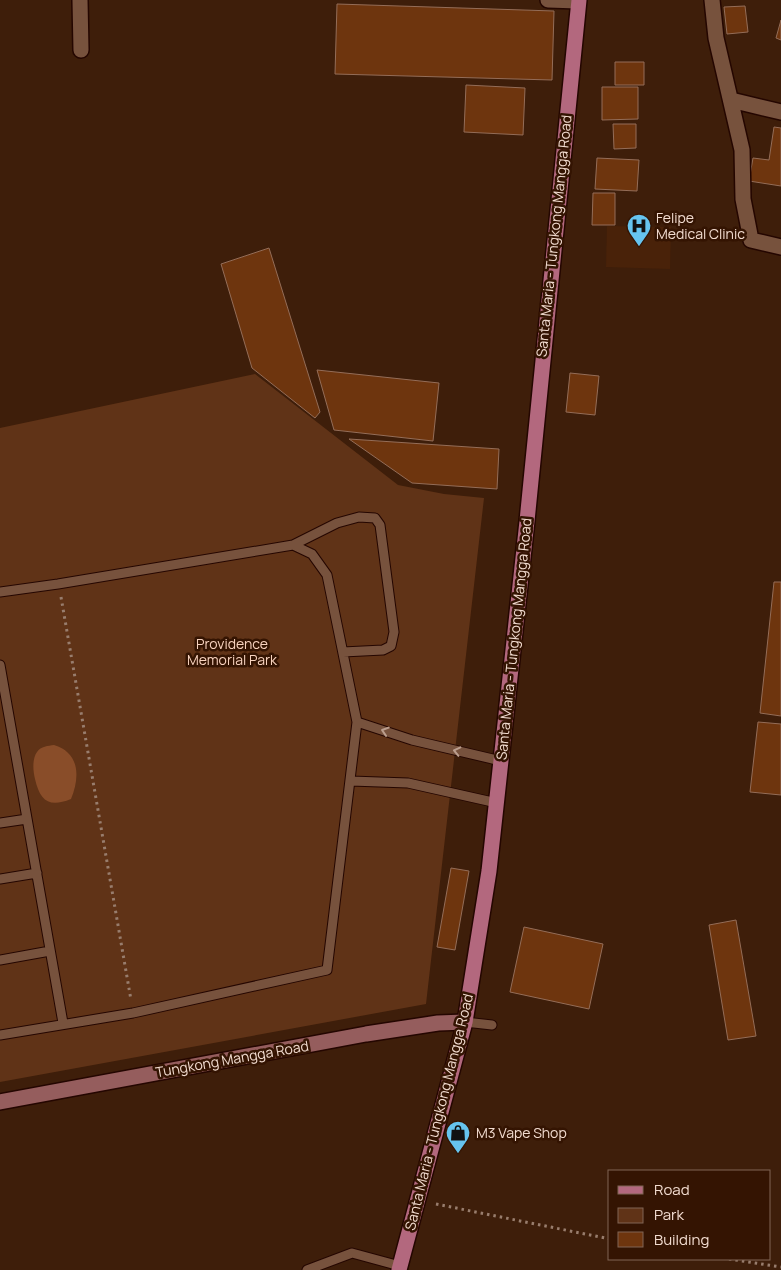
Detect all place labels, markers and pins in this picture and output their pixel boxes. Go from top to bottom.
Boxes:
place label: Felipe Medical Clinic [656,208,745,243]
hospital icon: Felipe Medical Clinic [626,213,652,247]
shop icon: M3 Vape Shop [445,1120,471,1154]
place label: M3 Vape Shop [476,1123,567,1142]

